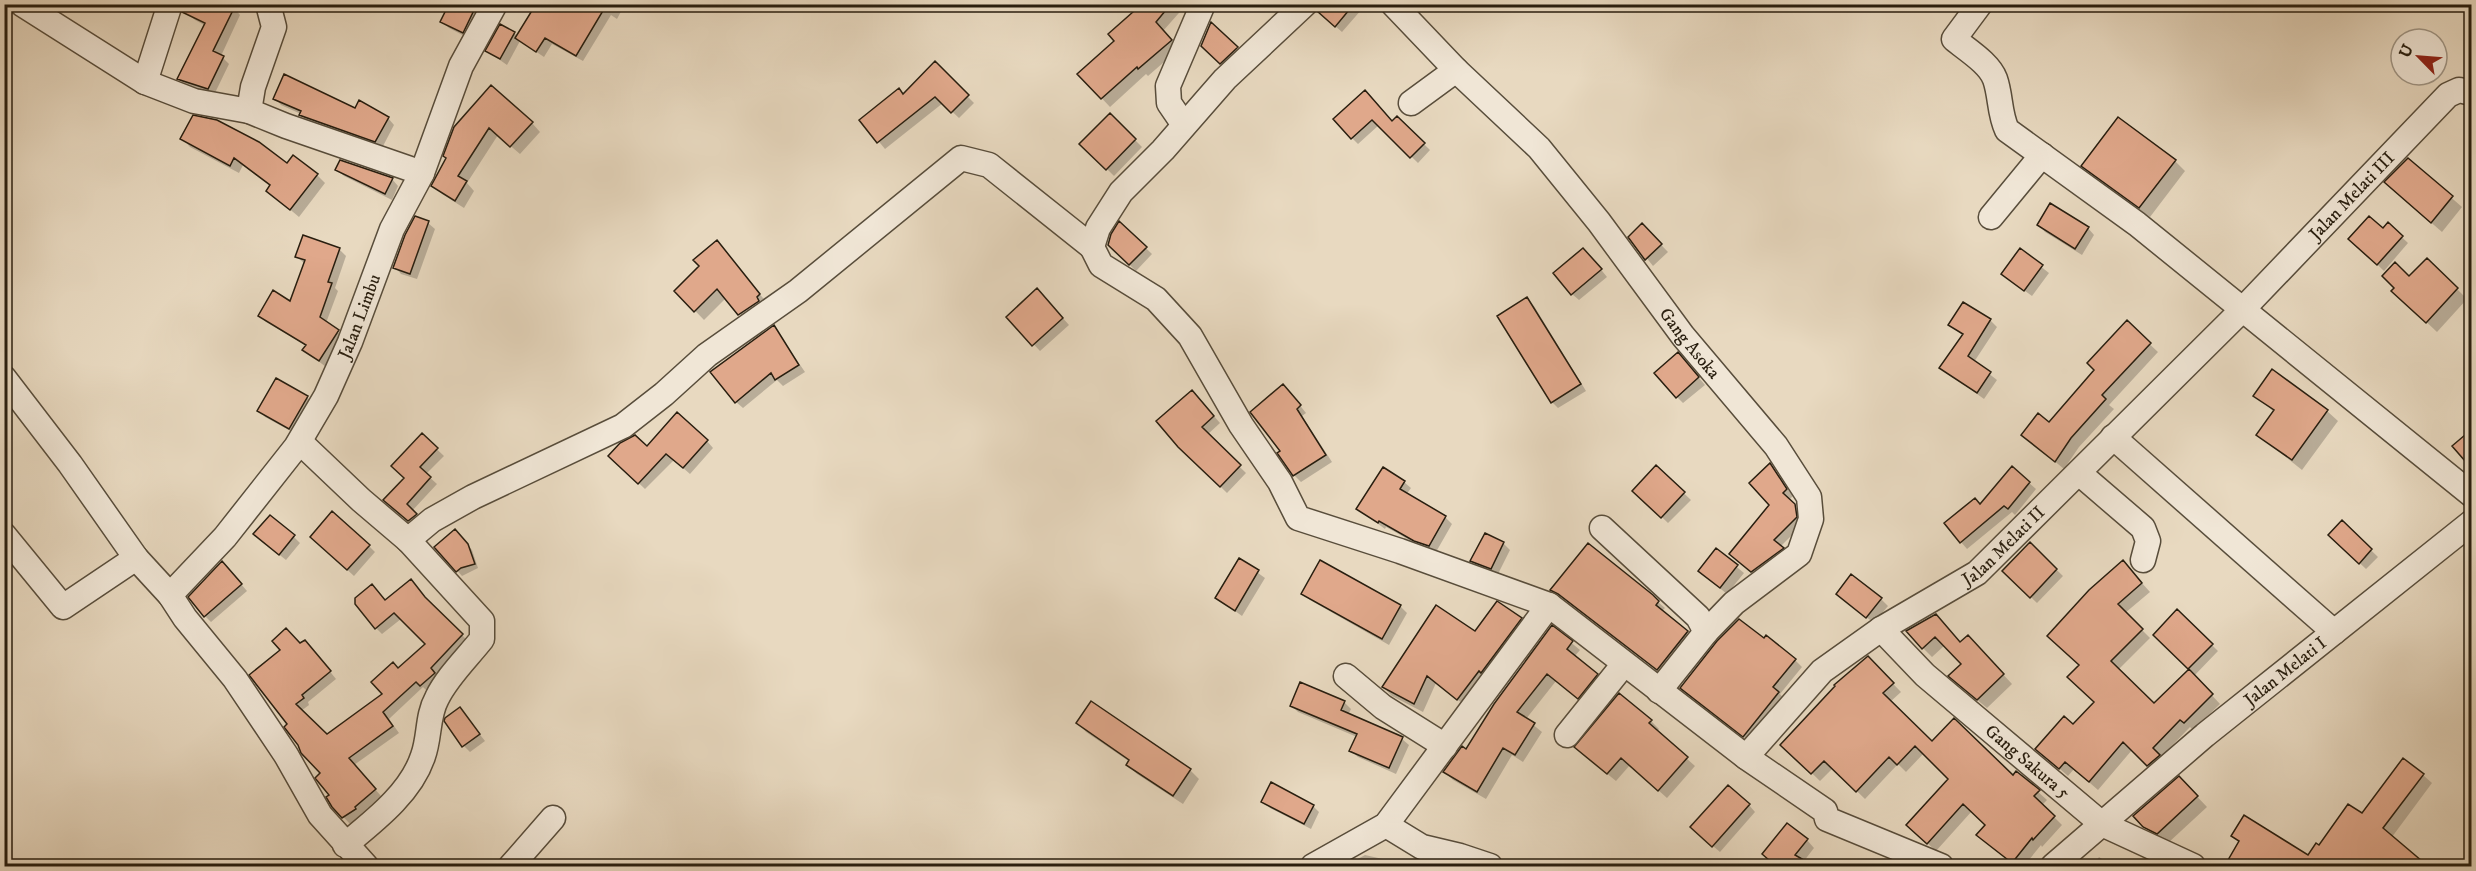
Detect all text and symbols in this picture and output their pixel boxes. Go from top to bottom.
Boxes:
north arrow [2389,27,2449,87]
text: U [2395,41,2418,61]
street label: Jalan Melati III [2303,148,2400,247]
street label: Jalan Limbu [333,271,386,365]
street label: Gang Asoka [1654,304,1725,384]
street label: Jalan Melati II [1957,502,2050,592]
street label: Jalan Melati I [2238,632,2331,713]
street label: Gang Sakura 5 [1980,720,2074,804]

